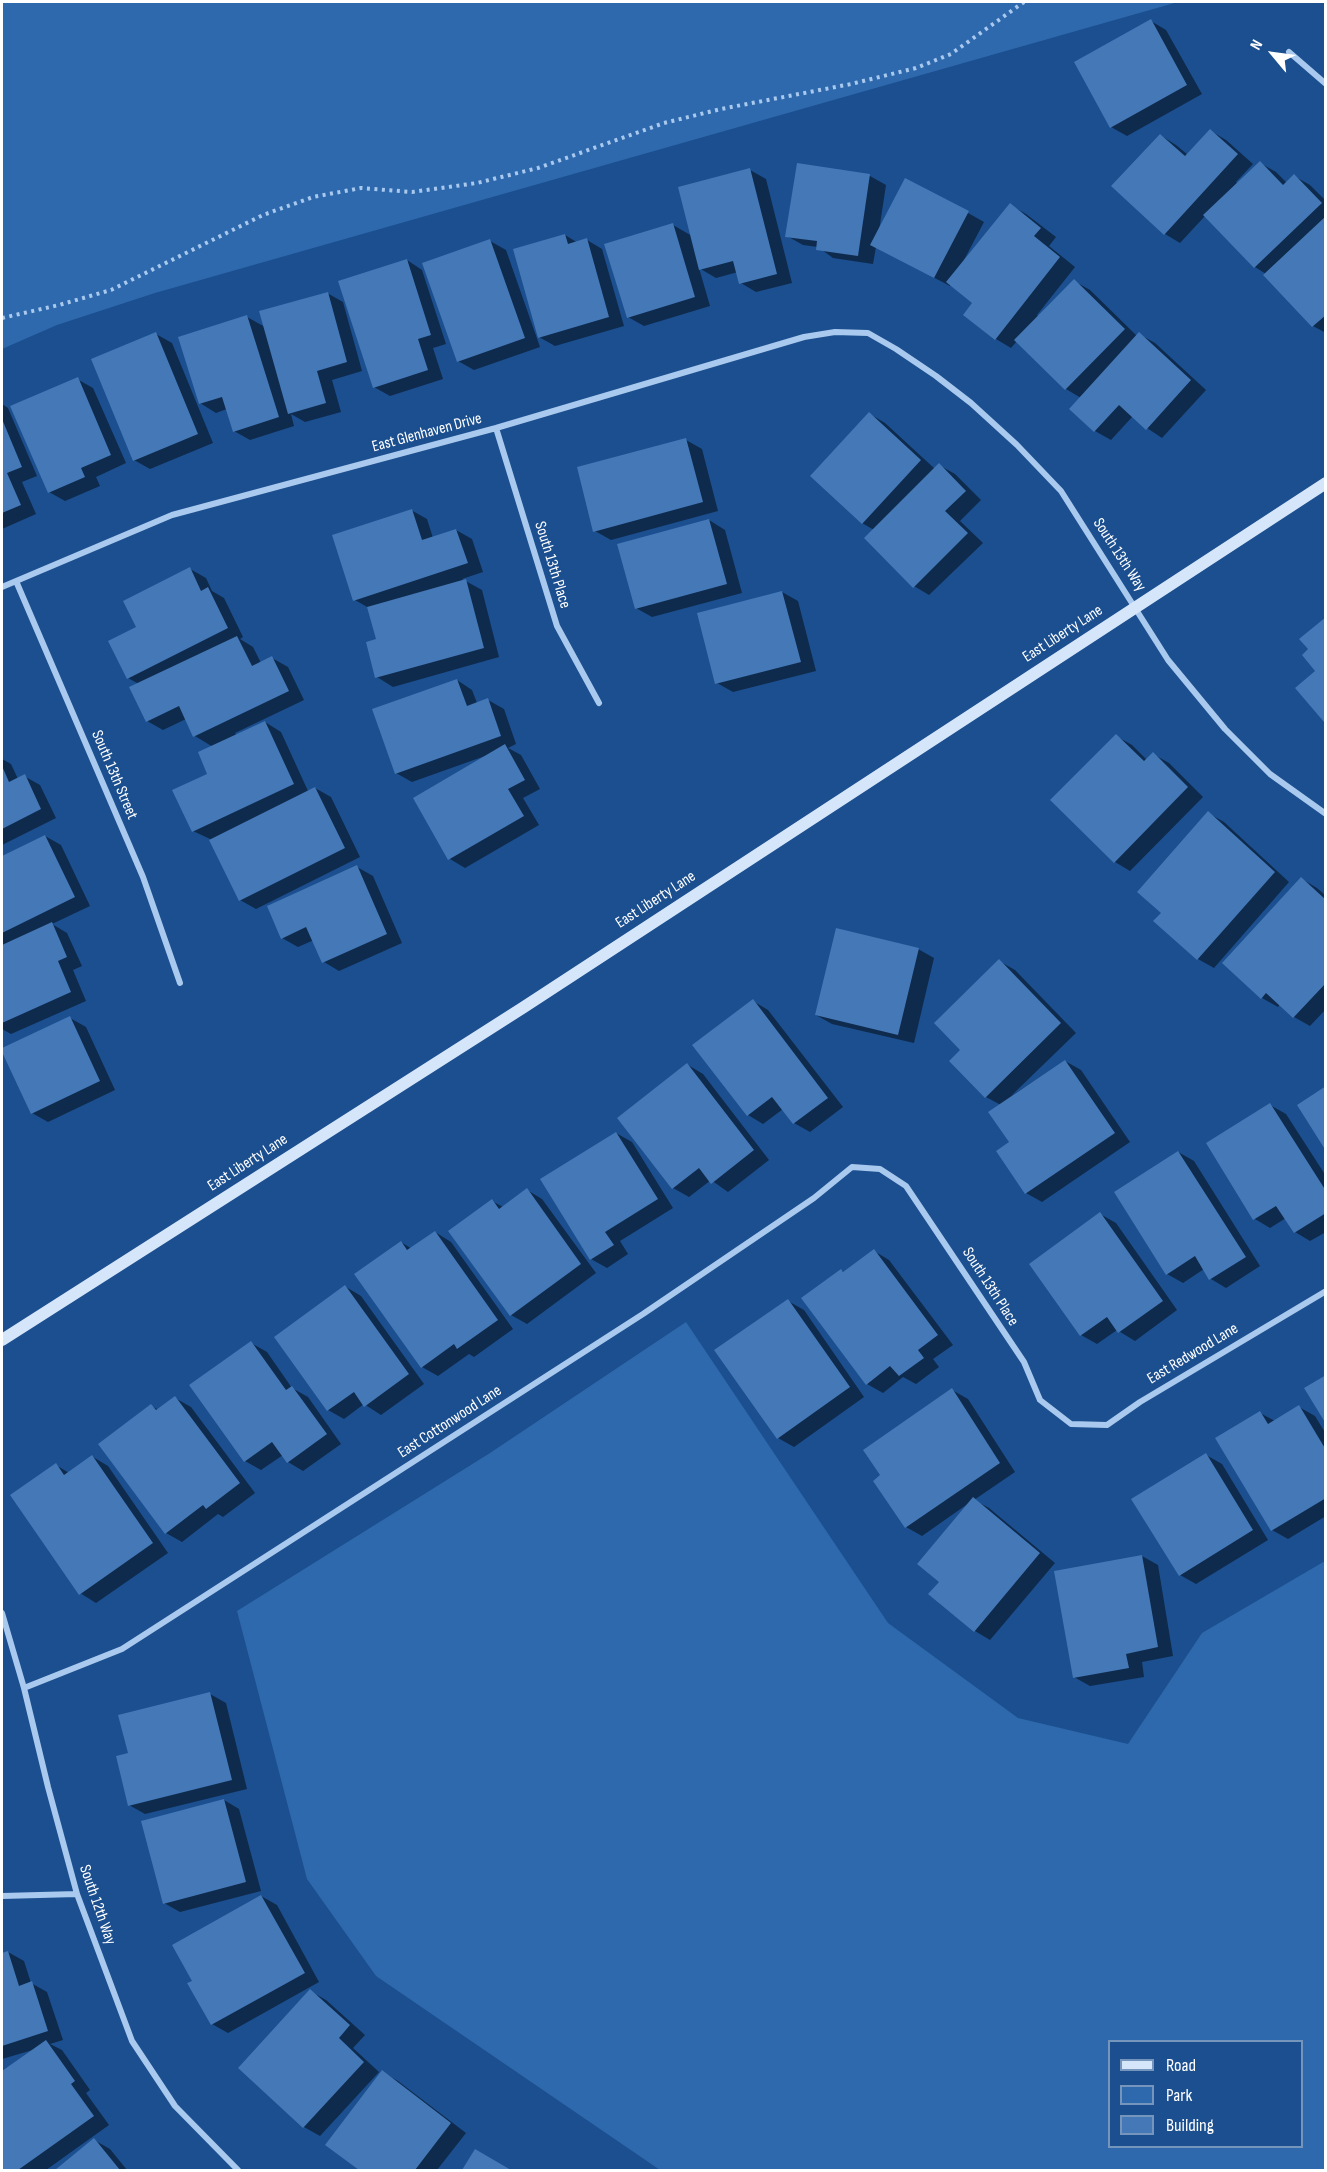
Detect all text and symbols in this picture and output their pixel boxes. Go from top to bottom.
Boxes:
north arrow [1243,24,1303,84]
text: N [1246,37,1267,53]
street label: East Glenhaven Drive [370,409,484,457]
street label: South 13th Way [1088,515,1150,595]
street label: South 13th Place [530,519,574,611]
street label: East Liberty Lane [1019,601,1107,667]
street label: South 13th Street [87,728,141,822]
street label: East Liberty Lane [612,867,700,933]
street label: East Liberty Lane [204,1130,292,1196]
street label: South 13th Place [958,1244,1022,1330]
street label: East Redwood Lane [1144,1319,1242,1389]
street label: East Cottonwood Lane [395,1381,505,1463]
street label: South 12th Way [74,1862,120,1948]
legend [1108,2040,1303,2148]
text: Road [1166,2055,1196,2076]
text: Park [1166,2085,1192,2106]
text: Building [1166,2115,1214,2136]

